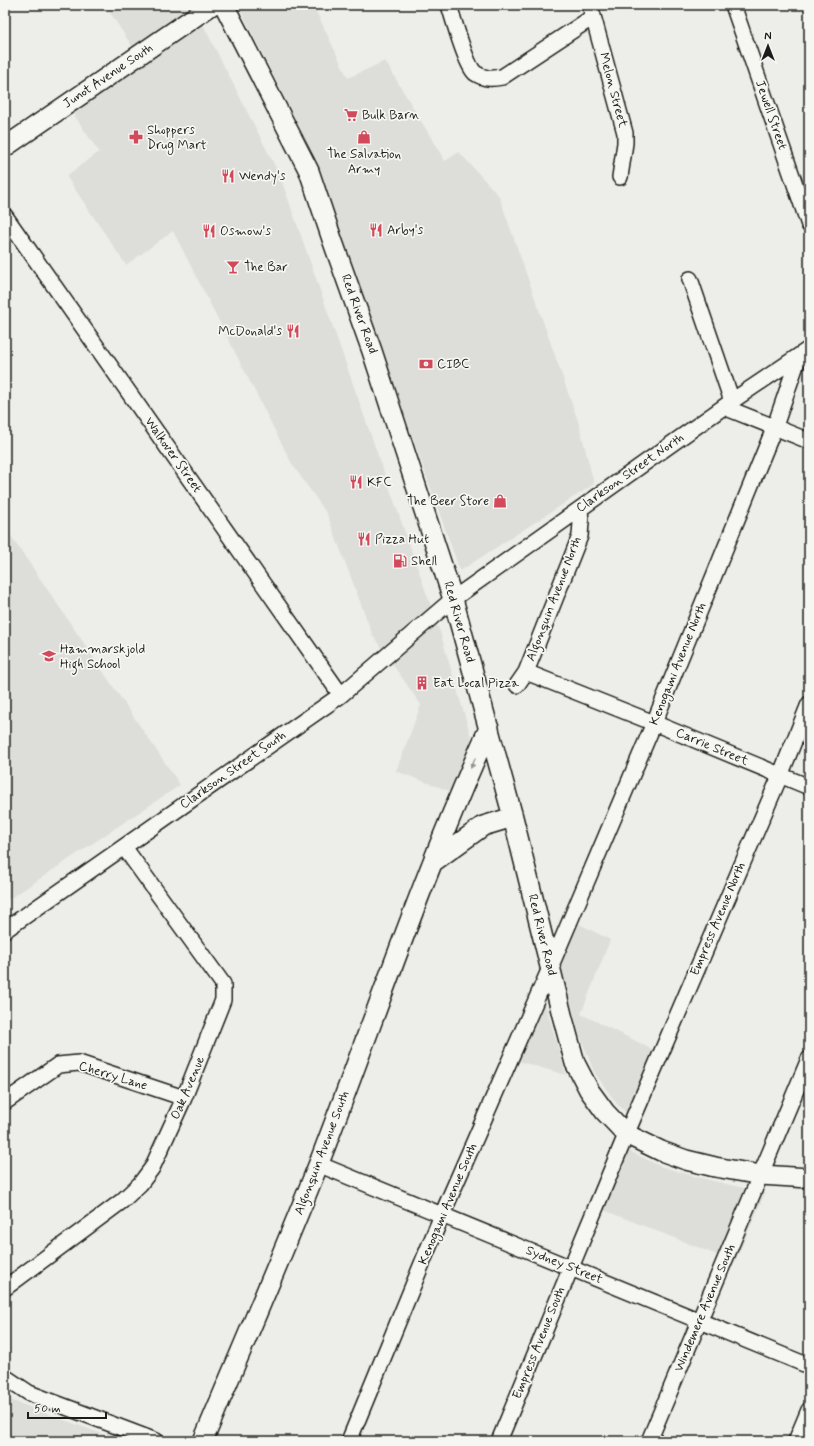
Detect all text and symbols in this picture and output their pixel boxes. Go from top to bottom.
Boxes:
north arrow [748,26,788,66]
text: N [764,30,772,44]
street label: Junot Avenue South [60,40,156,112]
street label: Melon Street [595,51,631,130]
street label: Jewell Street [751,78,791,152]
supermarket icon: Bulk Barn [343,107,359,123]
place label: Bulk Barn [362,107,419,124]
place label: Shoppers Drug Mart [147,122,207,155]
pharmacy icon: Shoppers Drug Mart [128,129,144,145]
shop icon: The Salvation Army [356,129,372,145]
place label: The Salvation Army [327,146,401,178]
restaurant icon: Wendy's [220,168,236,184]
place label: Wendy's [239,168,286,185]
restaurant icon: Arby's [368,222,384,238]
place label: Arby's [387,222,423,239]
restaurant icon: Osmow's [201,223,217,239]
place label: Osmow's [220,223,271,240]
bar icon: The Bar [225,259,241,275]
place label: The Bar [244,259,288,276]
street label: Red River Road [337,272,381,356]
place label: McDonald's [218,323,282,340]
restaurant icon: McDonald's [285,323,301,339]
bank icon: CIBC [418,356,434,372]
place label: CIBC [437,356,470,373]
street label: Walkover Street [141,414,205,496]
street label: Clarkson Street North [573,429,687,517]
restaurant icon: KFC [348,474,364,490]
place label: KFC [367,474,392,491]
place label: The Beer Store [407,493,489,510]
shop icon: The Beer Store [492,493,508,509]
restaurant icon: Pizza Hut [356,531,372,547]
place label: Pizza Hut [375,531,429,548]
street label: Algonquin Avenue North [522,534,588,665]
fuel station icon: Shell [392,553,408,569]
place label: Shell [411,553,437,570]
street label: Red River Road [439,579,479,665]
street label: Kenogami Avenue North [646,600,711,728]
place label: Hammarskjold High School [60,641,145,675]
school or university icon: Hammarskjold High School [41,648,57,664]
building icon: Eat Local Pizza [414,675,430,691]
place label: Eat Local Pizza [433,675,519,692]
street label: Carrie Street [673,724,751,770]
street label: Clarkson Street South [177,727,289,813]
one-way arrow [470,757,476,769]
street label: Empress Avenue North [686,860,750,978]
street label: Red River Road [524,892,560,978]
street label: Oak Avenue [167,1054,209,1122]
street label: Cherry Lane [77,1057,150,1095]
street label: Algonquin Avenue South [290,1088,355,1218]
street label: Kenogami Avenue South [415,1141,482,1268]
street label: Windemere Avenue South [670,1241,740,1375]
street label: Sydney Street [523,1242,605,1288]
street label: Empress Avenue South [509,1284,569,1402]
scale bar [28,1394,106,1420]
text: 50 m [34,1401,61,1417]

